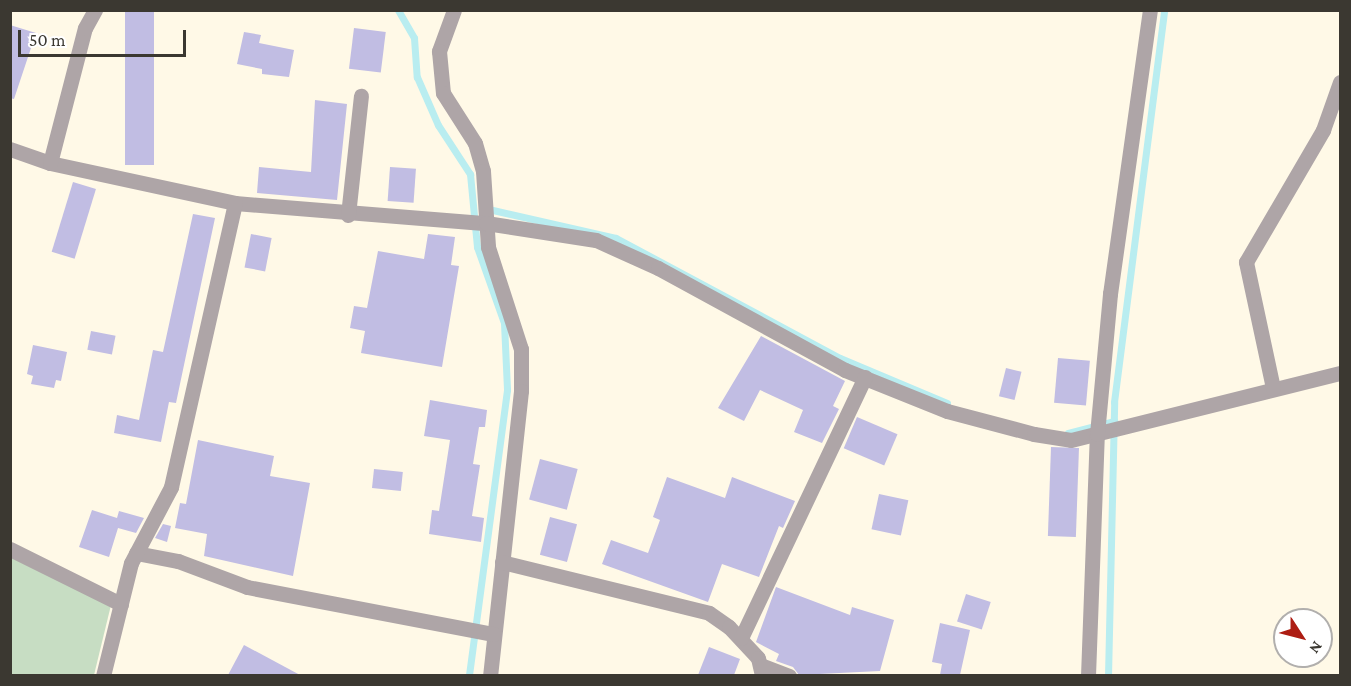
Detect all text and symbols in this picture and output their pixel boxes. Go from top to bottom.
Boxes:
scale bar [21,18,189,56]
text: 50 m [29,30,66,50]
north arrow [1273,608,1333,668]
text: N [1306,638,1326,657]

